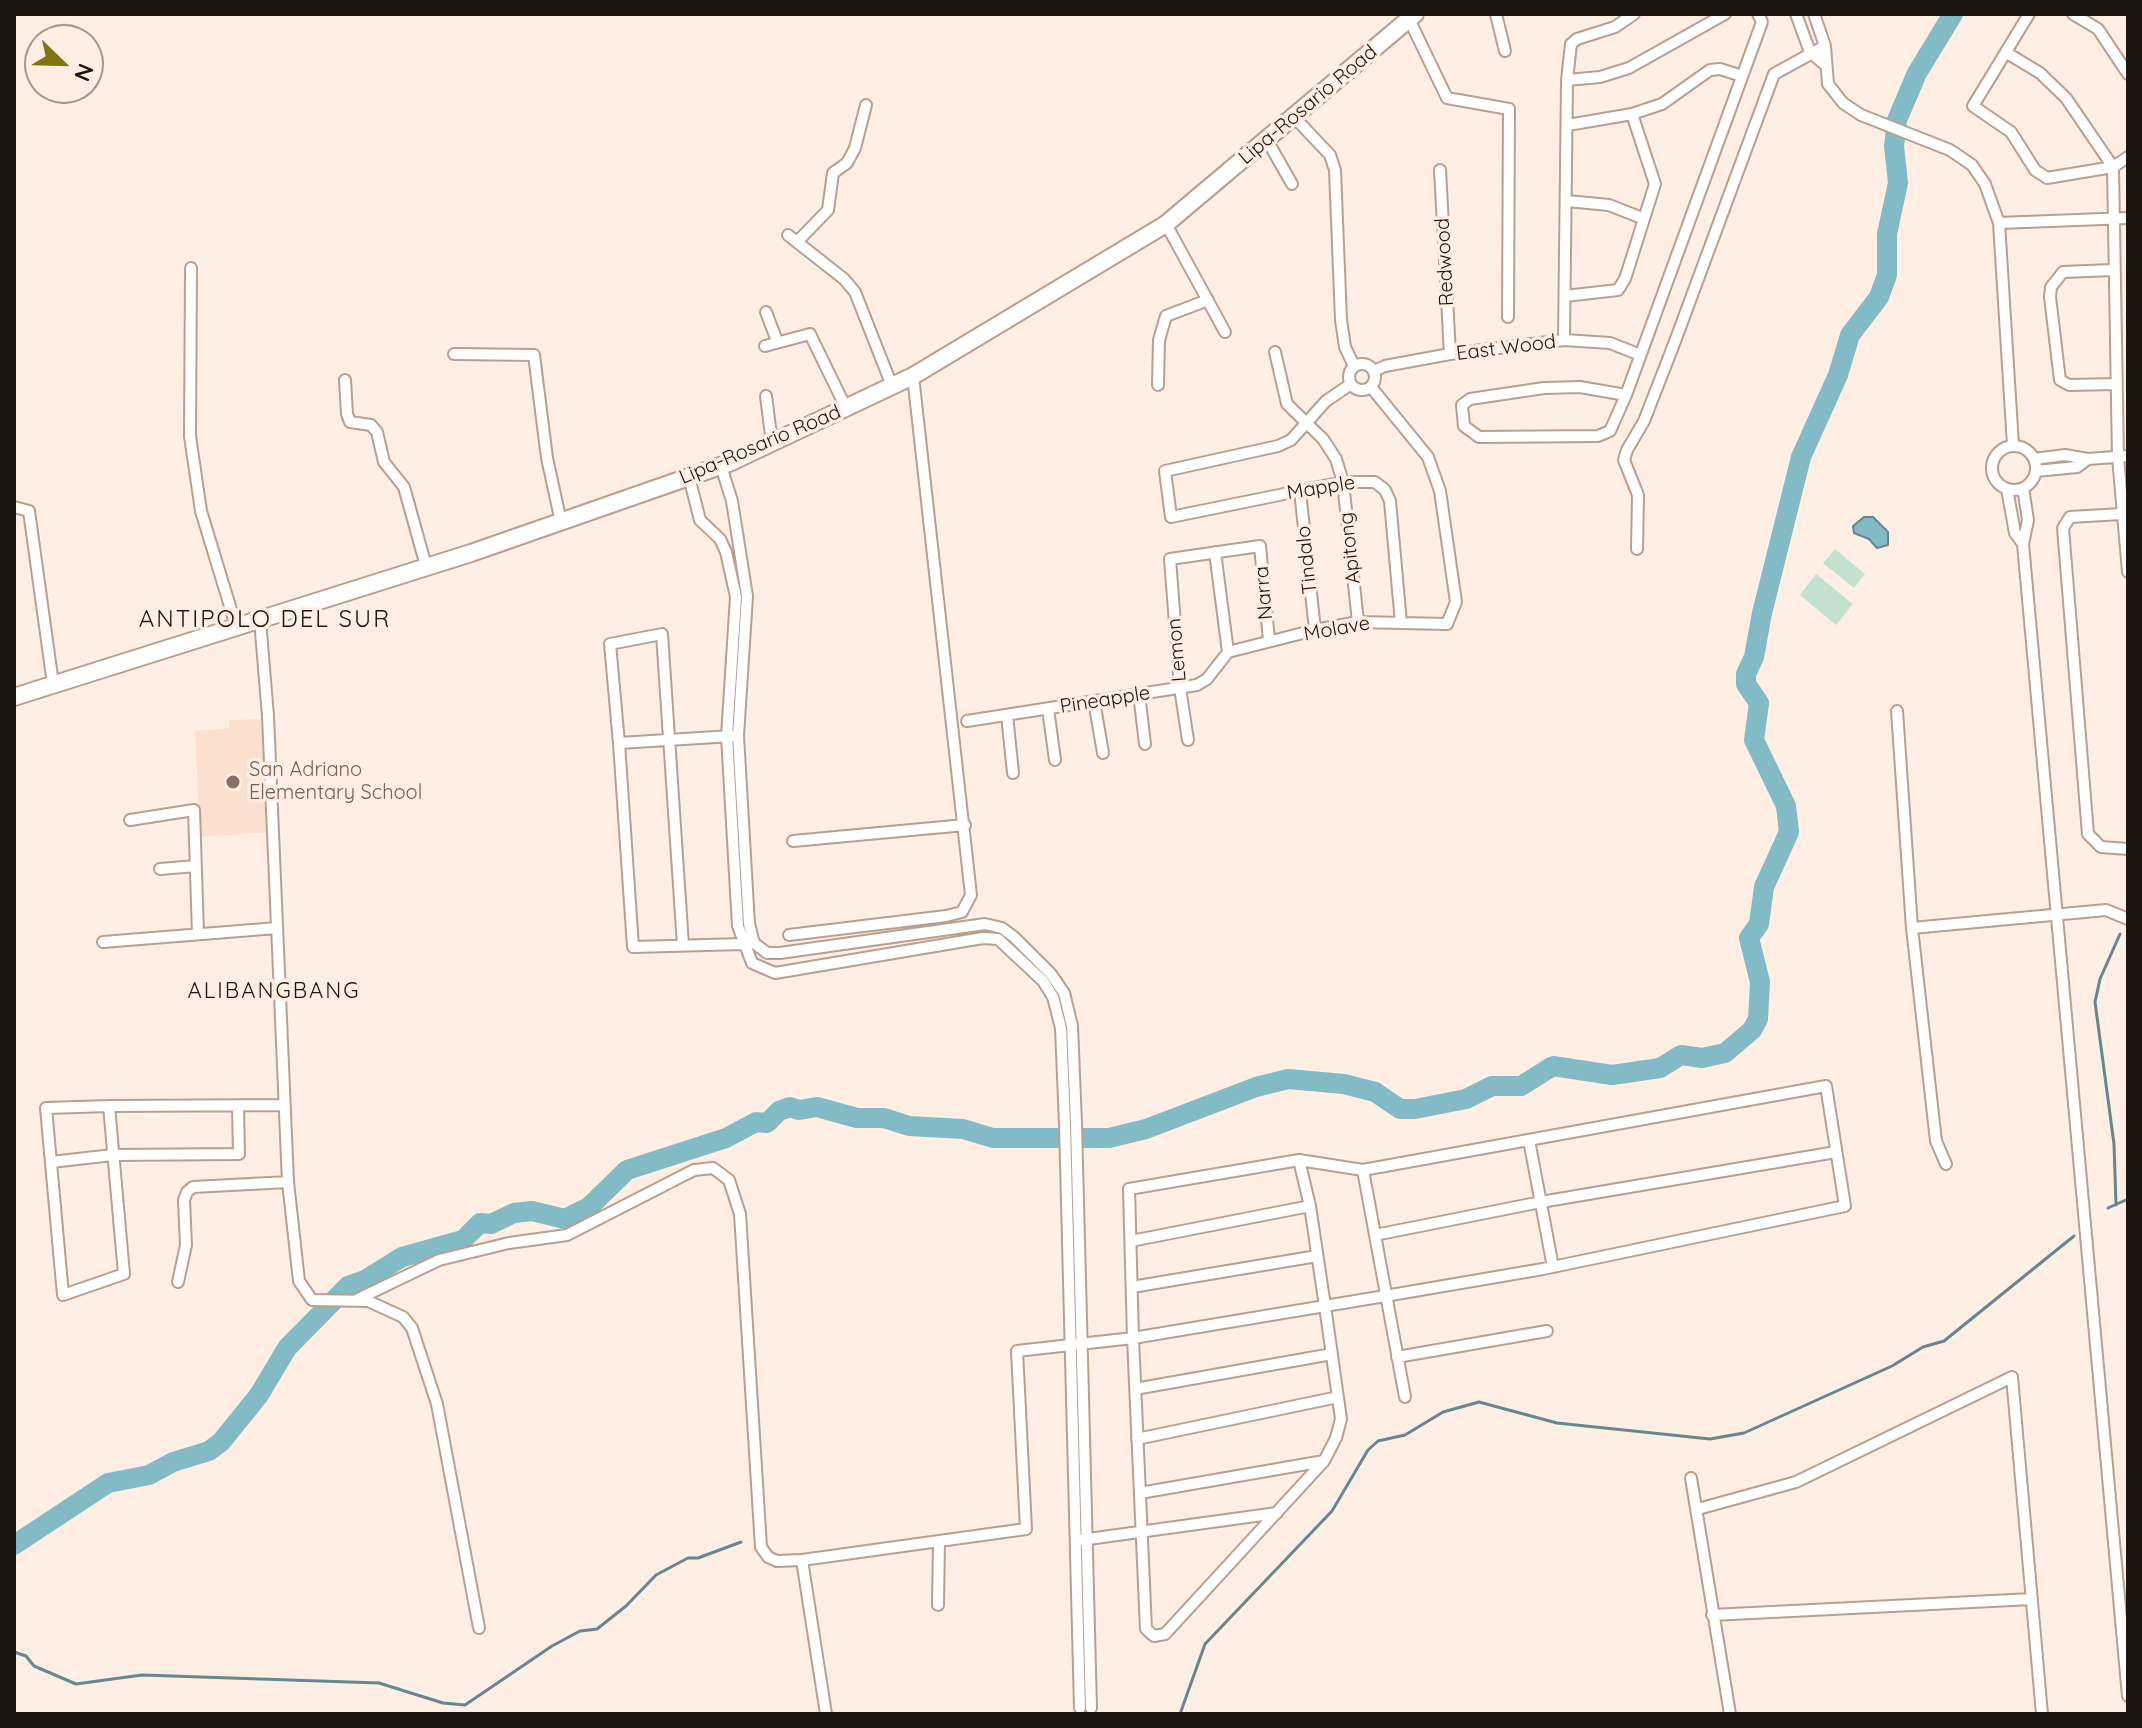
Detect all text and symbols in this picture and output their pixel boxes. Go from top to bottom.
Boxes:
north arrow [24,24,104,104]
street label: Lipa-Rosario Road [1234,40,1382,170]
text: N [68,60,100,86]
street label: Redwood [1431,217,1459,307]
street label: East Wood [1455,330,1557,366]
street label: Lipa-Rosario Road [676,400,844,490]
street label: Mapple [1285,471,1357,505]
street label: Apitong [1334,511,1366,585]
street label: Tindalo [1291,525,1323,595]
street label: Narra [1250,565,1278,621]
district label: ANTIPOLO DEL SUR [139,606,391,634]
street label: Molave [1302,611,1372,647]
street label: Lemon [1162,617,1192,683]
street label: Pineapple [1058,681,1152,719]
place label: San Adriano Elementary School [249,758,422,805]
marker: San Adriano Elementary School [224,773,242,791]
district label: ALIBANGBANG [187,978,361,1004]

